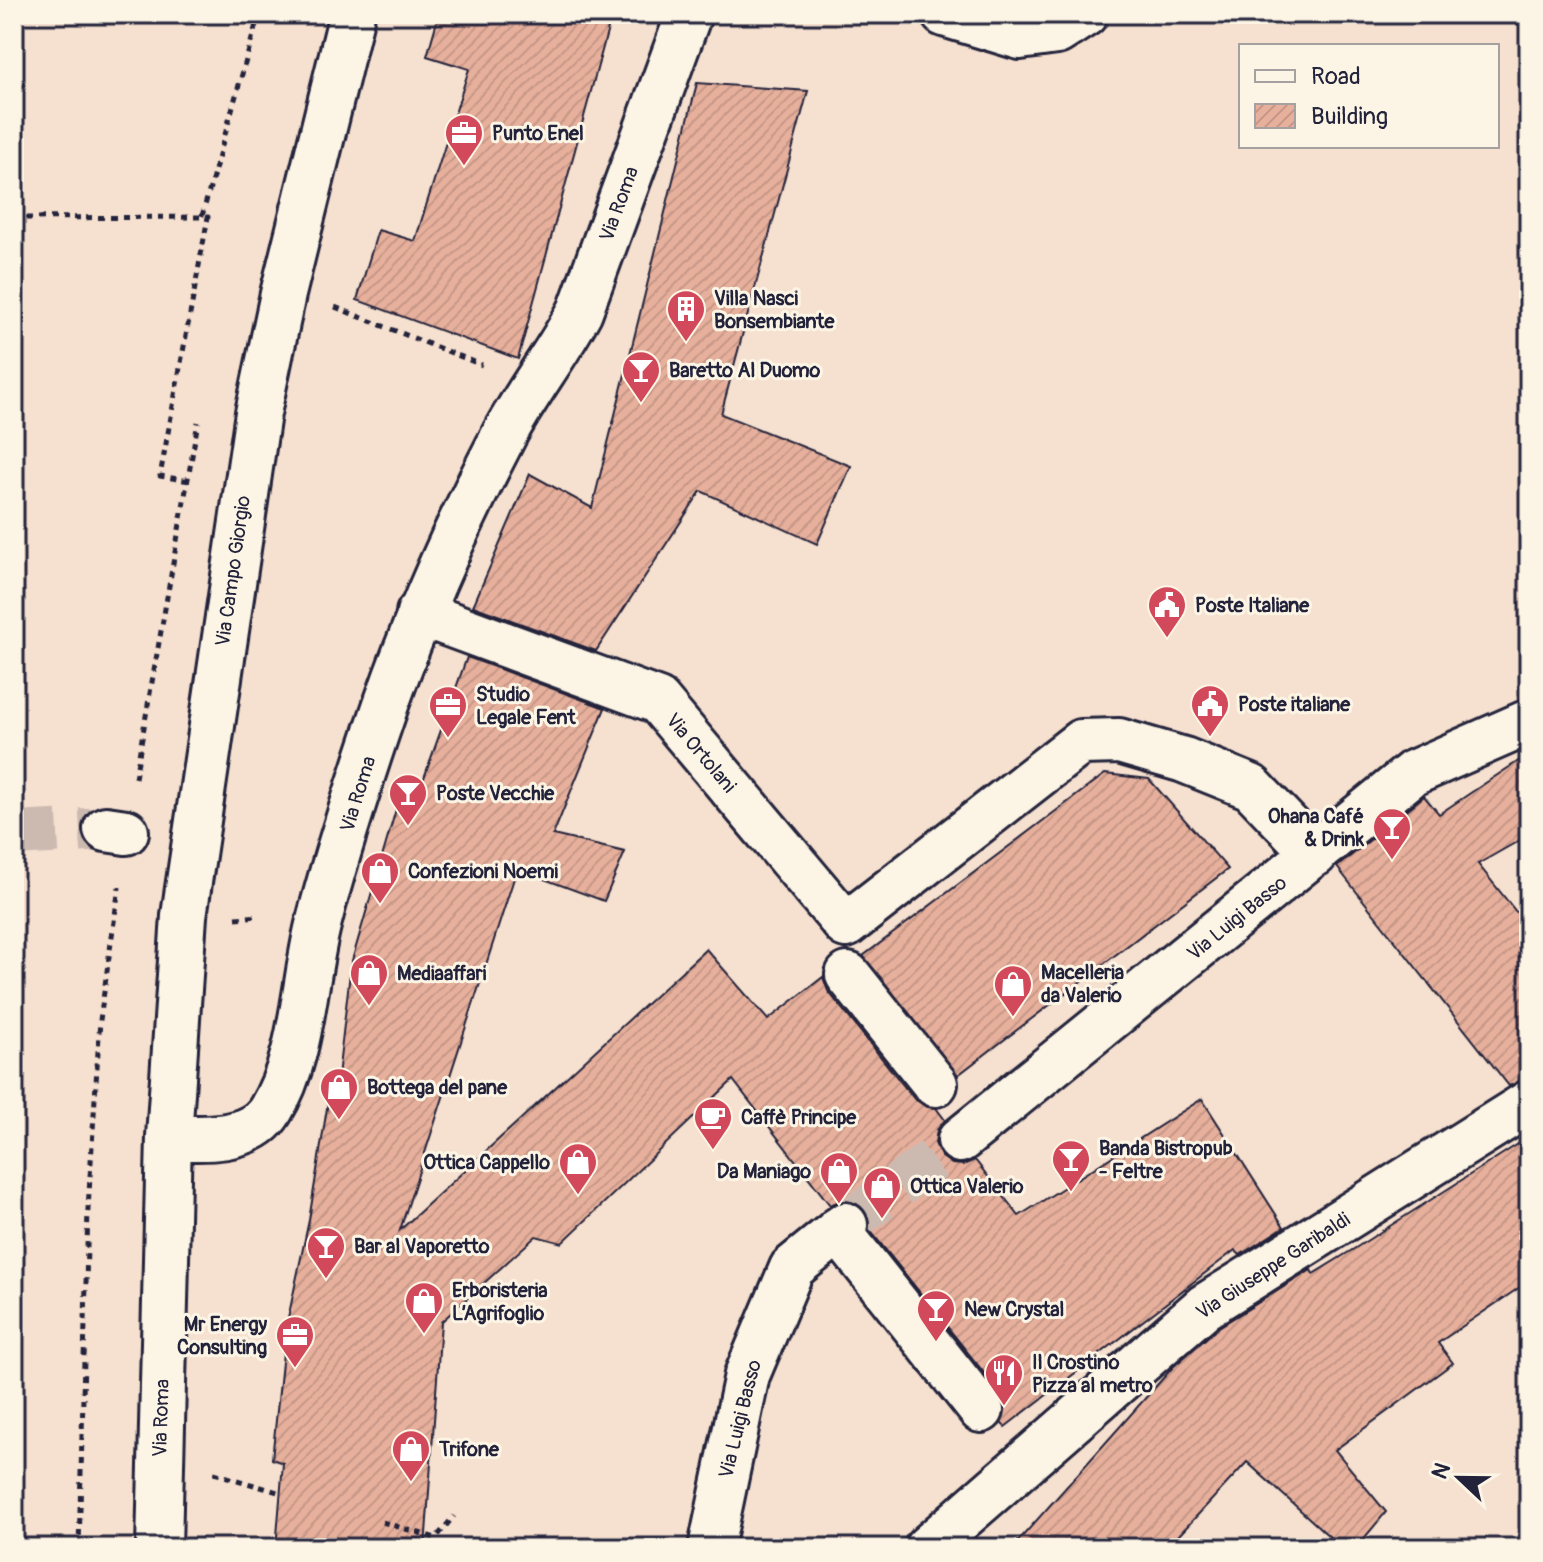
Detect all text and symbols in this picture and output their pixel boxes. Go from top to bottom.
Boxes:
legend [1239,44,1499,148]
text: Road [1311,62,1361,91]
text: Building [1311,102,1388,131]
office icon: Punto Enel [443,112,485,167]
place label: Punto Enel [492,121,584,146]
street label: Via Roma [594,163,644,245]
place label: Villa Nasci Bonsembiante [714,286,835,334]
building icon: Villa Nasci Bonsembiante [665,288,707,343]
bar icon: Baretto Al Duomo [620,349,662,404]
place label: Baretto Al Duomo [669,358,821,383]
street label: Via Campo Giorgio [210,494,256,648]
public building icon: Poste Italiane [1146,584,1188,639]
place label: Poste Italiane [1195,593,1310,618]
place label: Studio Legale Fent [476,682,576,730]
public building icon: Poste italiane [1189,683,1231,738]
office icon: Studio Legale Fent [427,684,469,739]
place label: Poste italiane [1238,692,1351,717]
street label: Via Ortolani [661,708,741,798]
street label: Via Roma [335,753,381,835]
bar icon: Poste Vecchie [387,772,429,827]
place label: Poste Vecchie [436,781,555,806]
place label: Ohana Café & Drink [1268,804,1365,852]
bar icon: Ohana Café & Drink [1371,806,1413,861]
shop icon: Confezioni Noemi [359,850,401,905]
place label: Confezioni Noemi [408,859,558,884]
street label: Via Luigi Basso [1182,870,1292,966]
shop icon: Mediaaffari [348,952,390,1007]
place label: Macelleria da Valerio [1041,960,1124,1008]
place label: Mediaaffari [397,961,487,986]
shop icon: Macelleria da Valerio [992,963,1034,1018]
shop icon: Bottega del pane [318,1066,360,1121]
place label: Bottega del pane [367,1075,508,1100]
cafe icon: Caffè Principe [692,1096,734,1151]
place label: Caffè Principe [741,1105,857,1130]
place label: Banda Bistropub - Feltre [1099,1136,1233,1184]
bar icon: Banda Bistropub - Feltre [1050,1138,1092,1193]
shop icon: Ottica Cappello [557,1141,599,1196]
place label: Ottica Cappello [423,1150,550,1175]
shop icon: Da Maniago [818,1150,860,1205]
place label: Da Maniago [717,1159,811,1184]
shop icon: Ottica Valerio [861,1165,903,1220]
place label: Ottica Valerio [910,1174,1024,1199]
street label: Via Giuseppe Garibaldi [1191,1207,1355,1325]
bar icon: Bar al Vaporetto [305,1225,347,1280]
place label: Bar al Vaporetto [354,1234,490,1259]
place label: Erboristeria L’Agrifoglio [452,1278,548,1326]
shop icon: Erboristeria L’Agrifoglio [403,1280,445,1335]
bar icon: New Crystal [915,1288,957,1343]
place label: New Crystal [964,1297,1064,1322]
place label: Mr Energy Consulting [177,1312,267,1360]
office icon: Mr Energy Consulting [274,1314,316,1369]
place label: Il Crostino Pizza al metro [1032,1350,1153,1398]
restaurant icon: Il Crostino Pizza al metro [983,1352,1025,1407]
street label: Via Luigi Basso [713,1357,767,1481]
street label: Via Roma [147,1379,175,1457]
shop icon: Trifone [390,1428,432,1483]
place label: Trifone [438,1437,500,1462]
north arrow [1419,1438,1499,1518]
text: N [1426,1459,1457,1483]

